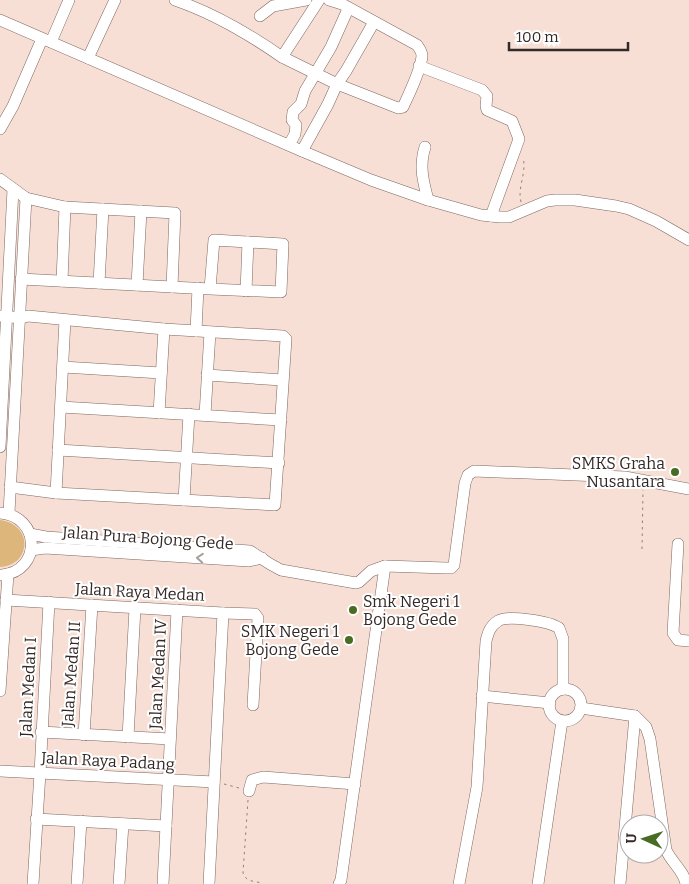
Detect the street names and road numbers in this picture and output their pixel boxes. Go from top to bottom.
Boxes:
street label: Jalan Pura Bojong Gede [61,522,234,553]
street label: Jalan Raya Medan [74,579,205,605]
street label: Jalan Medan IV [146,617,170,731]
street label: Jalan Medan II [58,621,84,728]
street label: Jalan Medan I [16,637,40,738]
street label: Jalan Raya Padang [40,748,175,774]

